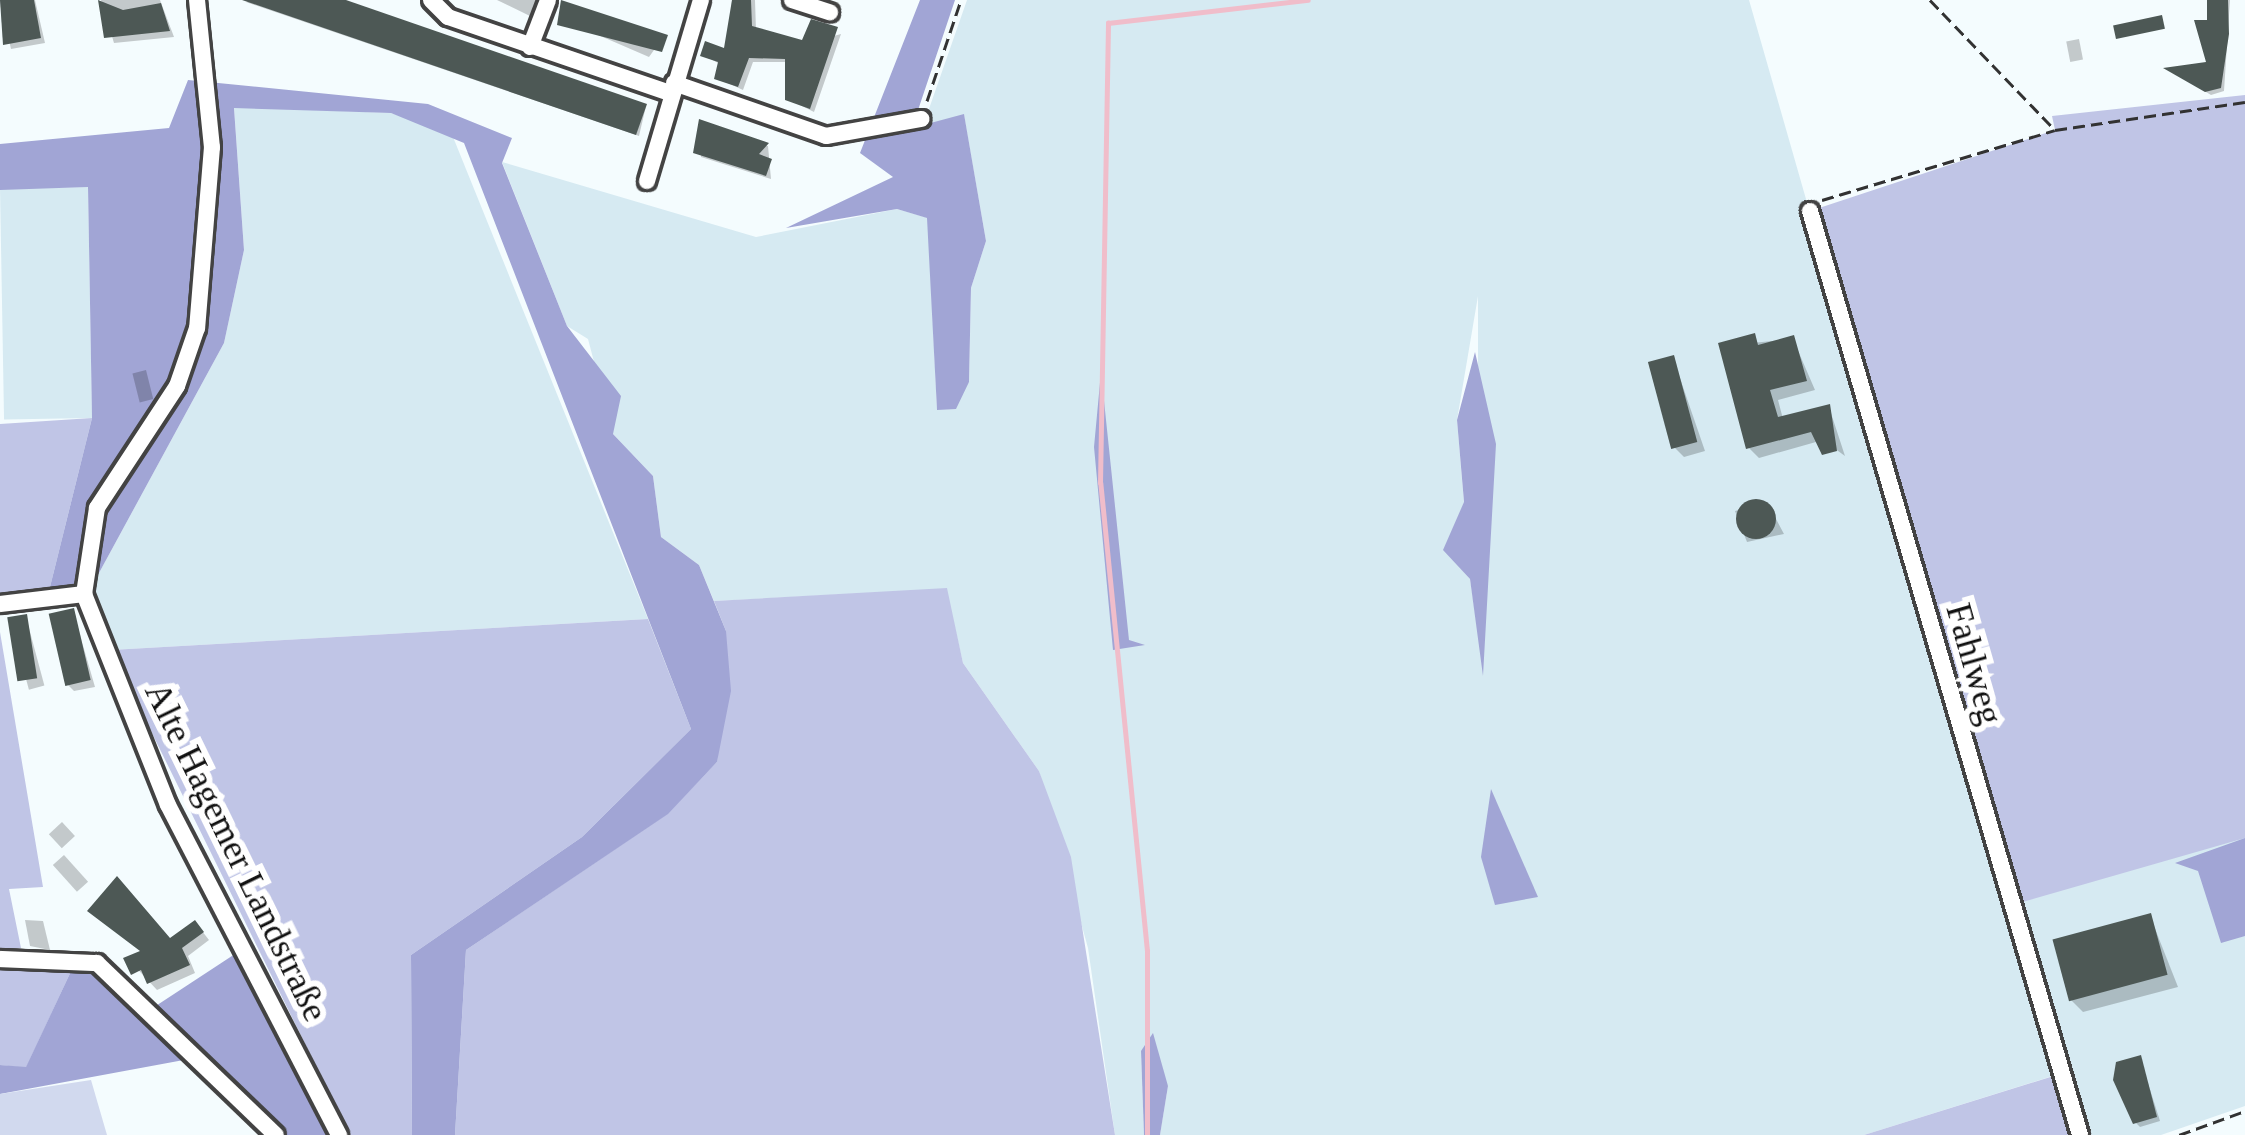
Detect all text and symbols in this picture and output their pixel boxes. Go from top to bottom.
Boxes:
street label: Fahlweg [1936,598,2012,730]
street label: Alte Hagemer Landstraße [135,675,337,1029]

